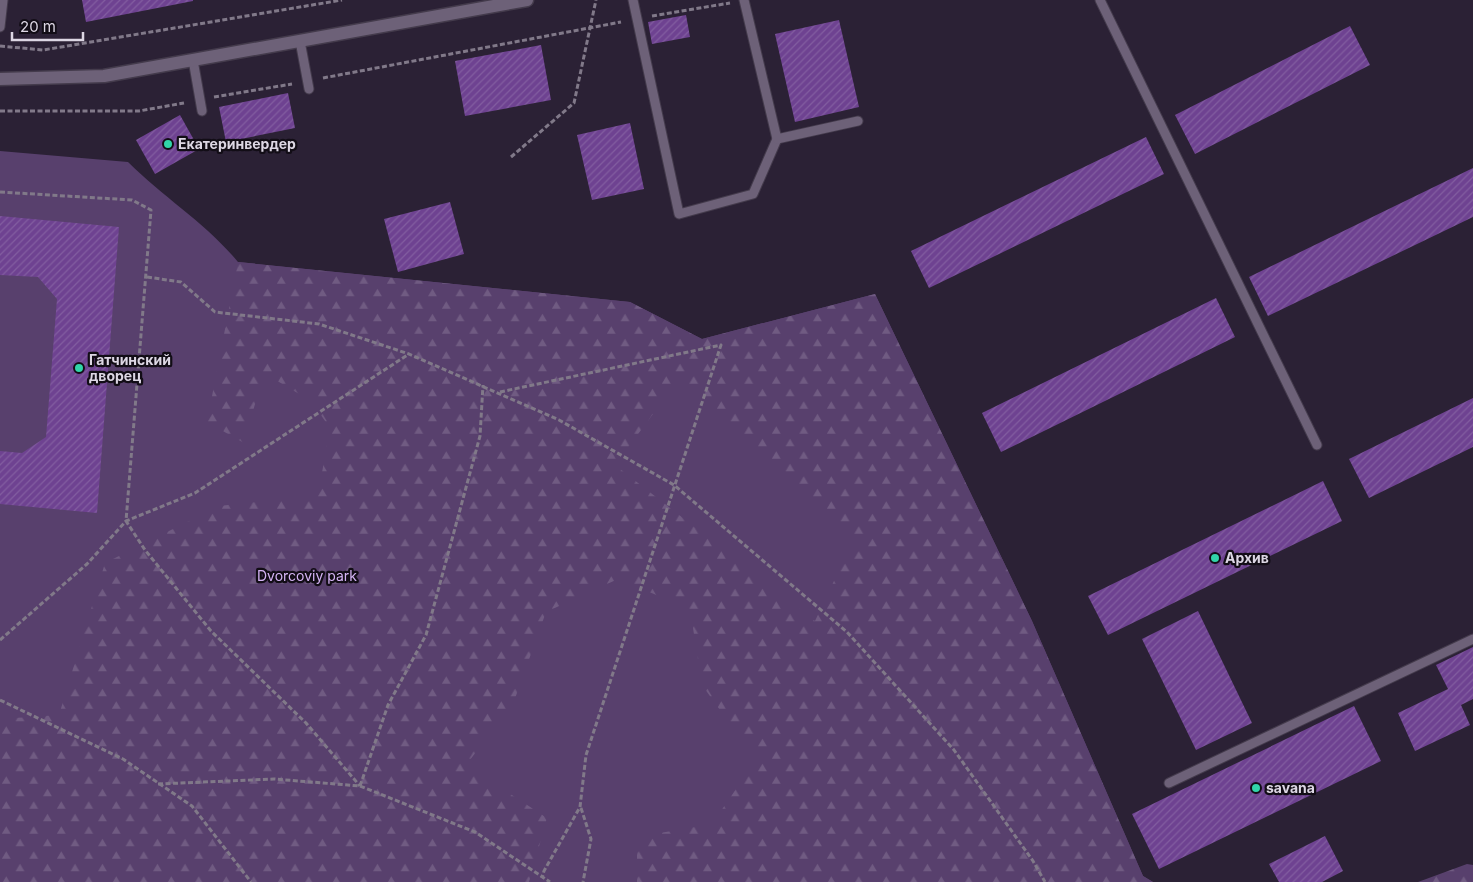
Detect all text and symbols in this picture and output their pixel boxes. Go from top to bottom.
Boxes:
scale bar [12,10,84,42]
text: 20 m [20,17,56,36]
place label: Екатеринвердер [178,135,296,152]
marker: Екатеринвердер [162,138,174,150]
place label: Гатчинский дворец [89,351,171,384]
marker: Гатчинский дворец [73,362,85,374]
place label: Архив [1225,549,1269,566]
marker: Архив [1209,552,1221,564]
park label: Dvorcoviy park [257,567,357,584]
place label: savana [1266,779,1315,796]
marker: savana [1250,782,1262,794]

